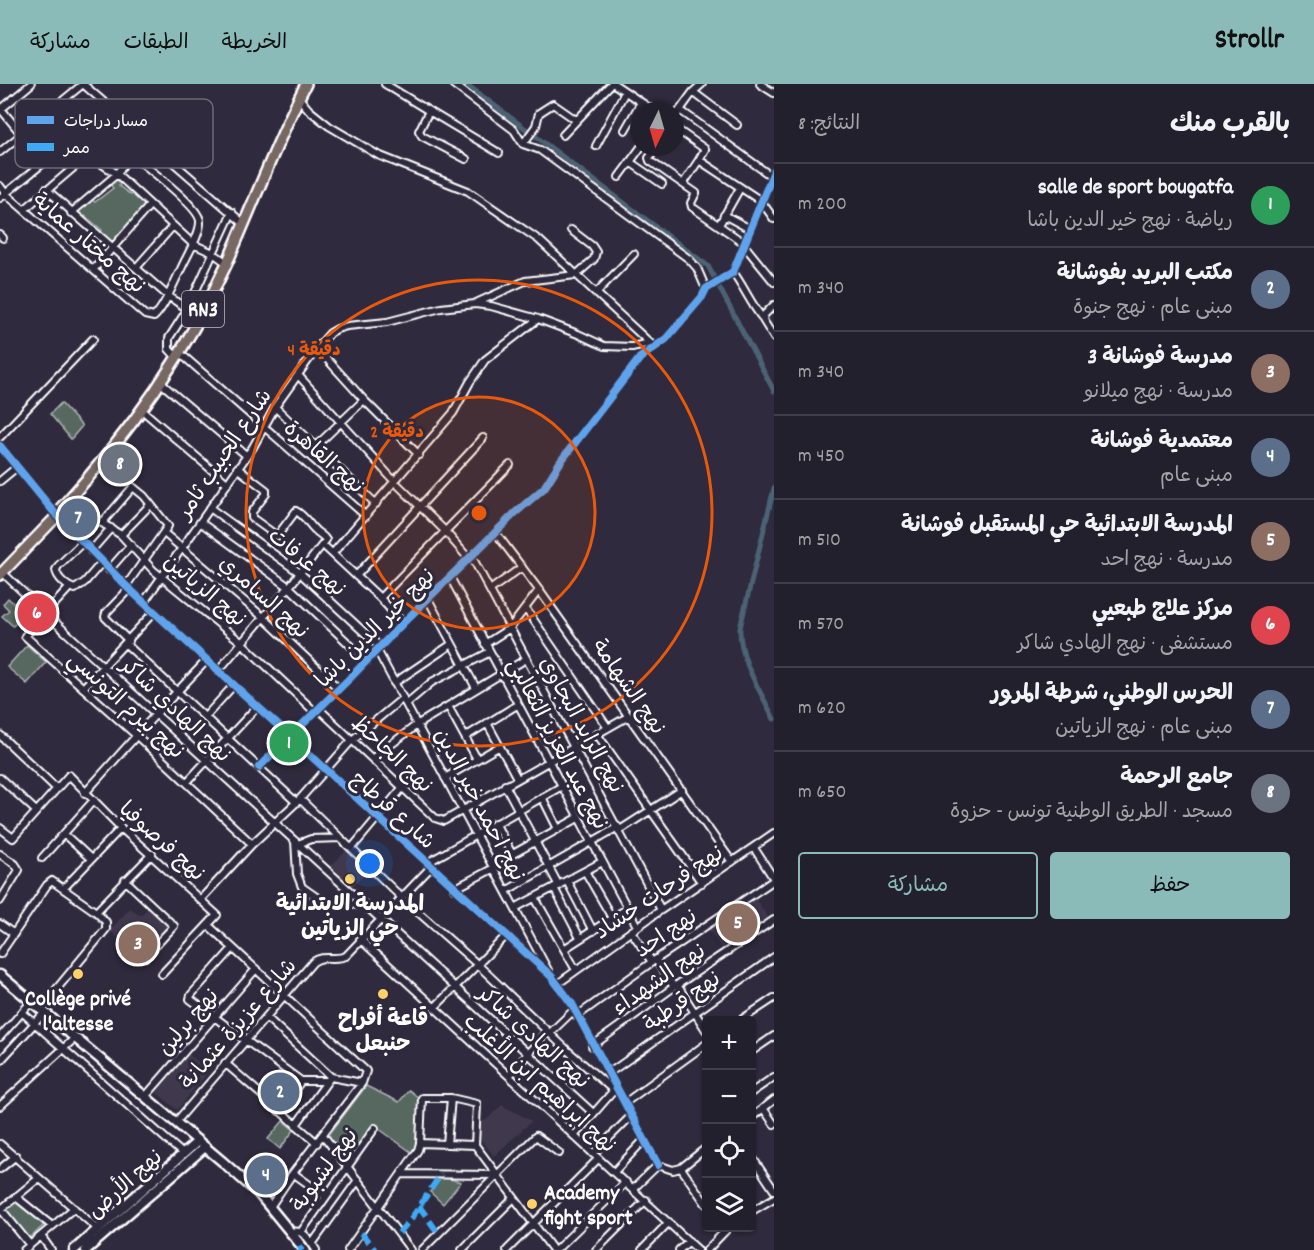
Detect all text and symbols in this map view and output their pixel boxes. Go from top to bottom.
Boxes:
text: Strollr [1215,22,1284,62]
text: مشاركة [30,29,91,59]
text: الطبقات [124,29,189,59]
text: الخريطة [222,29,287,59]
legend [15,99,213,168]
north arrow [630,102,684,156]
text: بالقرب منك [1170,107,1290,144]
text: مسار دراجات [64,111,148,134]
text: النتائج: 8 [798,111,860,139]
text: ممر [62,138,90,161]
text: salle de sport bougatfa [1038,173,1233,204]
street label: نهج مختار عماية [24,187,151,303]
text: 200 m [798,191,847,219]
text: 1 [1268,191,1273,219]
text: رياضة · نهج خير الدين باشا [1027,208,1233,236]
text: مكتب البريد بفوشانة [1057,259,1233,290]
text: 340 m [798,275,844,303]
text: 2 [1266,275,1275,303]
road number: RN3 [182,291,224,327]
text: مبنى عام · نهج جنوة [1073,295,1233,323]
text: 4 دقيقة [287,339,341,364]
text: مدرسة فوشانة 3 [1087,343,1233,374]
text: 340 m [798,359,844,387]
text: 3 [1266,359,1275,387]
text: مدرسة · نهج ميلانو [1084,379,1233,407]
street label: شارع الحبيب ثامر [169,383,281,528]
street label: نهج القاهرة [276,415,370,503]
text: 2 دقيقة [370,421,424,446]
text: معتمدية فوشانة [1090,427,1233,458]
pin: 8 [100,442,140,487]
text: 450 m [798,443,845,471]
text: 4 [1266,443,1275,471]
text: مبنى عام [1160,463,1233,491]
pin: 7 [58,496,98,540]
centre of rings [469,503,489,523]
text: المدرسة الابتدائية حي المستقبل فوشانة [901,511,1233,542]
street label: نهج عرفات [260,522,351,606]
text: 510 m [798,527,841,555]
text: 5 [1266,527,1275,555]
text: مدرسة · نهج احد [1100,547,1233,575]
street label: نهج الزياتين [155,548,252,636]
street label: نهج السامري [211,550,315,648]
street label: نهج خير الدين باشا [309,562,444,697]
pin: 6 [18,590,57,636]
text: مركز علاج طبعيي [1092,595,1233,626]
text: 570 m [798,611,844,639]
text: 6 [1266,611,1275,639]
text: مستشفى · نهج الهادي شاكر [1018,631,1233,659]
street label: نهج الشهامة [583,634,672,742]
street label: نهج بيرم التونسي [59,646,190,768]
street label: نهج الهادي شاكر [111,651,237,771]
street label: نهج الرايد البجاوي [530,652,630,800]
street label: نهج عبد العزيز الثعالبي [497,653,614,836]
text: الحرس الوطني، شرطة المرور [991,679,1233,710]
text: 620 m [798,695,846,723]
text: 7 [1267,695,1274,723]
street label: نهج الجاحظ [343,709,439,802]
text: مبنى عام · نهج الزياتين [1055,715,1233,743]
pin: 1 [270,720,308,766]
street label: نهج احمد خير الدين [424,724,531,888]
text: جامع الرحمة [1120,763,1233,794]
street label: شارع قرطاج [342,765,441,858]
text: 650 m [798,779,846,807]
text: 8 [1266,779,1275,807]
street label: نهج فرصوفيا [111,795,211,890]
text: مسجد · الطريق الوطنية تونس - حزوة [950,799,1233,827]
street label: نهج فرحات حشاد [589,839,731,949]
your location [355,849,384,878]
button: مشاركة [798,852,1038,919]
button: حفظ [1050,852,1290,919]
marker: المدرسة الابتدائية حي الزياتين [343,872,357,886]
place label: المدرسة الابتدائية حي الزياتين [276,890,424,947]
pin: 5 [718,900,758,946]
street label: نهج احد [630,903,704,967]
pin: 3 [118,922,158,966]
street label: نهج الشهداء [607,937,713,1025]
street label: شارع عزيزة عثمانة [174,953,305,1098]
street label: نهج قرطبة [638,965,728,1041]
marker: Collège privé l'altesse [71,967,85,981]
street label: نهج الهادي شاكر [468,978,596,1097]
street label: نهج برلين [152,983,228,1064]
place label: Collège privé l'altesse [25,985,131,1041]
marker: قاعة أفراح حنبعل [376,987,390,1001]
place label: قاعة أفراح حنبعل [338,1004,428,1061]
street label: نهج ابراهيم ابن الأغلب [455,1005,624,1162]
map controls [702,1016,756,1232]
button: + [702,1016,756,1070]
pin: 2 [260,1070,300,1114]
button: − [702,1070,756,1124]
street label: نهج لشبوبة [285,1123,367,1220]
button: locate [702,1124,756,1178]
street label: نهج الأرض [80,1141,171,1228]
pin: 4 [246,1152,286,1198]
button: layers [702,1178,756,1232]
place label: Academy fight sport [543,1179,633,1235]
marker: Academy fight sport [525,1197,539,1211]

